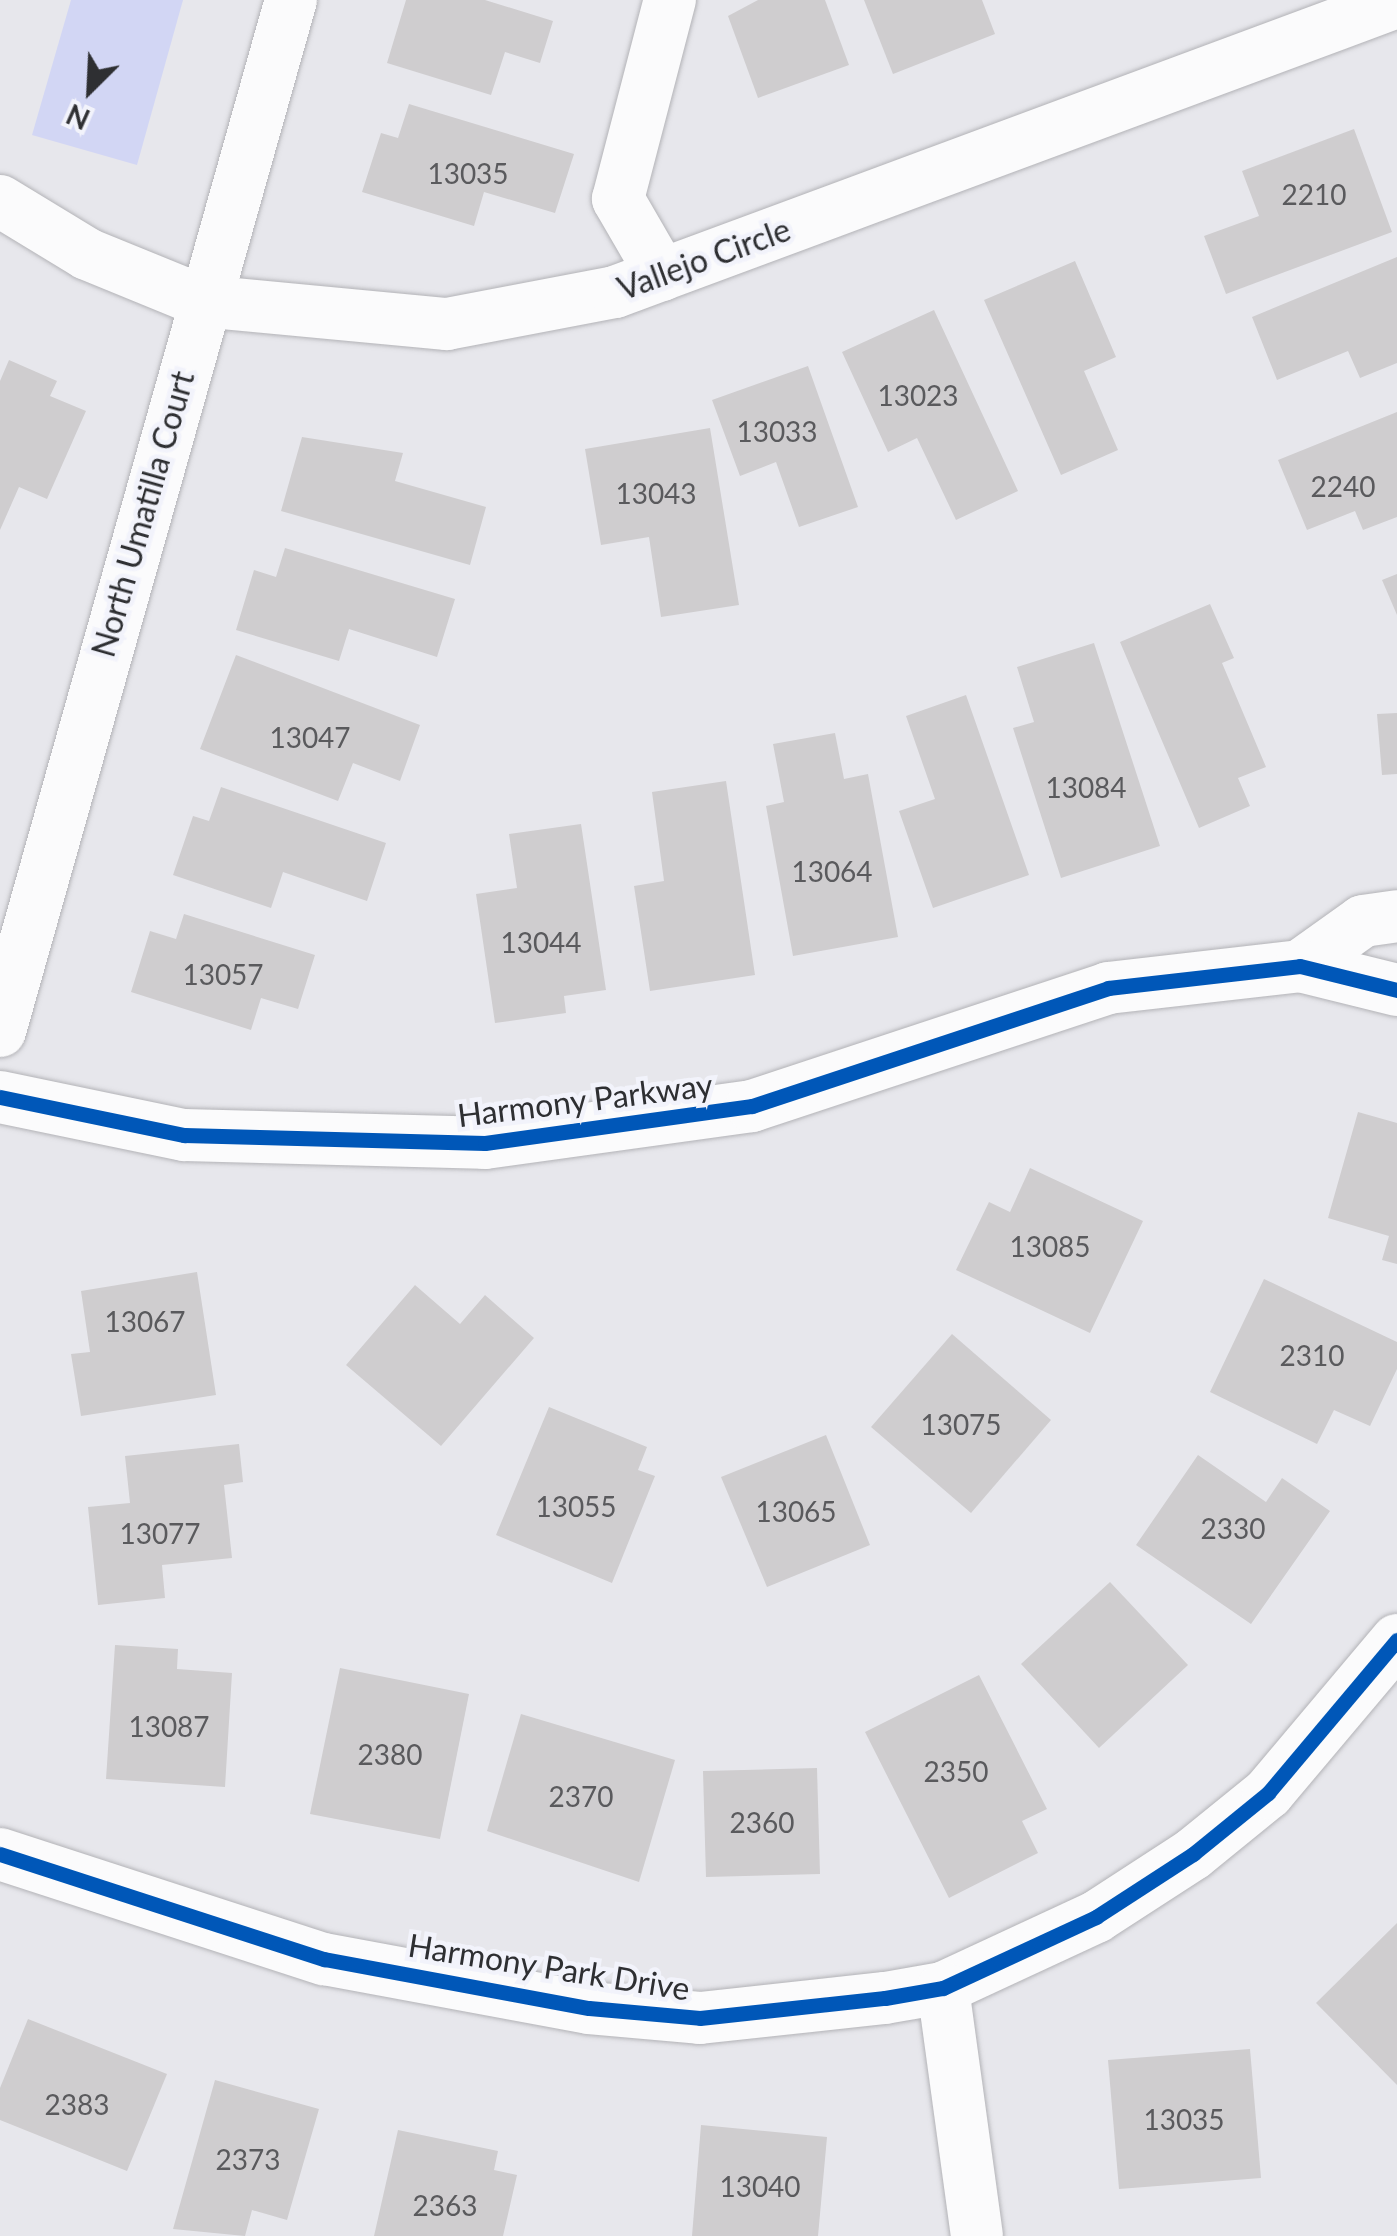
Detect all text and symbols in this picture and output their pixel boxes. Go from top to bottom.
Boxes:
north arrow [40,40,140,140]
text: N [61,97,95,137]
house number: 13035 [427,156,509,190]
house number: 2210 [1282,177,1346,211]
street label: Vallejo Circle [612,210,796,308]
street label: North Umatilla Court [84,367,202,661]
house number: 13023 [877,378,959,412]
house number: 13033 [736,414,818,448]
house number: 2240 [1311,469,1375,503]
house number: 13043 [615,476,697,510]
house number: 13047 [269,720,351,754]
house number: 13084 [1045,770,1127,804]
house number: 13064 [791,854,873,888]
house number: 13044 [500,925,582,959]
house number: 13057 [182,957,264,991]
street label: Harmony Parkway [455,1065,715,1135]
house number: 13085 [1009,1229,1091,1263]
house number: 13067 [104,1304,186,1338]
house number: 2310 [1280,1338,1344,1372]
house number: 13075 [920,1407,1002,1441]
house number: 13055 [535,1489,617,1523]
house number: 13065 [755,1494,837,1528]
house number: 2330 [1201,1511,1265,1545]
house number: 13077 [119,1516,201,1550]
house number: 13087 [128,1709,210,1743]
house number: 2380 [358,1737,422,1771]
house number: 2350 [924,1754,988,1788]
house number: 2370 [549,1779,613,1813]
house number: 2360 [730,1805,794,1839]
street label: Harmony Park Drive [405,1926,693,2008]
house number: 2383 [45,2087,109,2121]
house number: 13035 [1143,2102,1225,2136]
house number: 2373 [216,2142,280,2176]
house number: 13040 [719,2169,801,2203]
house number: 2363 [413,2188,477,2222]

